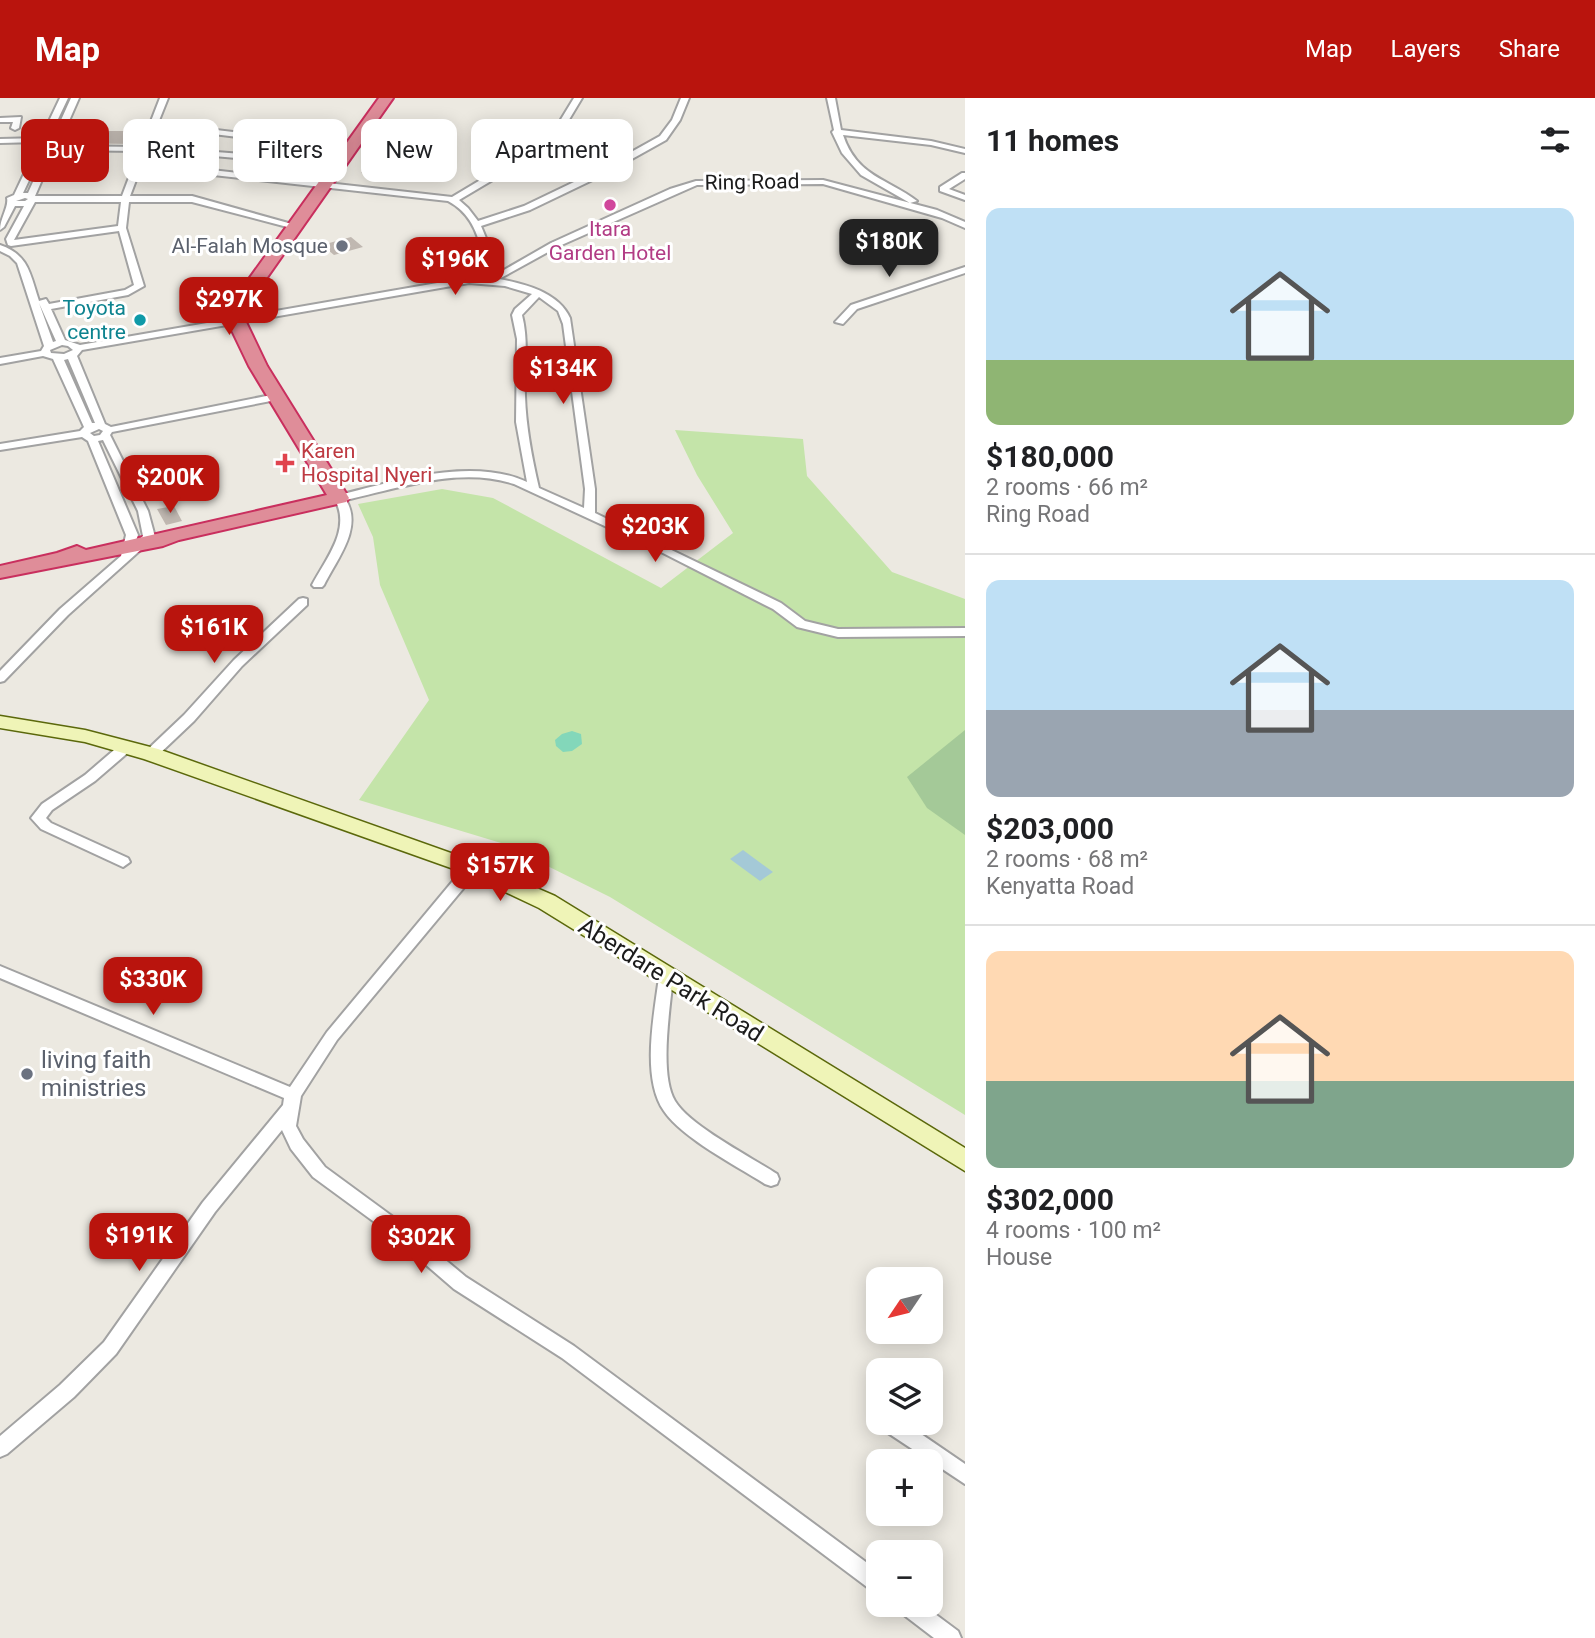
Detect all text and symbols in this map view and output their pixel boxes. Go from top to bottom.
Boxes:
text: Map [35,30,100,69]
text: Map [1305,35,1353,63]
text: Layers [1391,35,1461,63]
text: Share [1499,35,1560,63]
chip: Buy [21,119,109,182]
chip: Rent [123,119,219,182]
chip: Filters [233,119,347,182]
chip: New [361,119,457,182]
chip: Apartment [471,119,633,182]
icon: filters [1536,121,1574,159]
text: 11 homes [986,123,1119,158]
street label: Ring Road [704,169,800,195]
marker: Itara Garden Hotel [602,197,618,213]
place label: Itara Garden Hotel [549,217,671,265]
pin: $180K [840,220,938,279]
text: $180K [855,228,923,255]
place label: Al-Falah Mosque [172,234,328,258]
marker: Al-Falah Mosque [334,238,350,254]
pin: $196K [406,238,504,297]
text: $196K [421,246,489,273]
icon: home [1217,253,1343,379]
pin: $297K [180,278,278,337]
text: $297K [195,286,263,313]
place label: Toyota centre [63,296,126,344]
marker: Toyota centre [132,312,148,328]
pin: $134K [514,346,612,406]
text: $134K [529,355,597,382]
place label: Karen Hospital Nyeri [301,439,432,487]
text: $180,000 [986,439,1114,474]
marker: Karen Hospital Nyeri [275,453,295,473]
pin: $200K [121,456,219,515]
text: $200K [136,464,204,491]
text: 2 rooms · 66 m² [986,474,1148,501]
text: Ring Road [986,501,1090,528]
pin: $203K [606,504,704,564]
text: $203K [621,513,689,540]
pin: $161K [165,606,263,665]
text: $161K [180,614,248,641]
icon: home [1217,625,1343,751]
text: $203,000 [986,811,1114,846]
pin: $157K [451,844,549,903]
text: 2 rooms · 68 m² [986,846,1148,873]
text: $157K [466,852,534,879]
text: Kenyatta Road [986,873,1134,900]
street label: Aberdare Park Road [574,912,768,1048]
pin: $330K [104,958,202,1017]
text: $330K [119,966,187,993]
icon: home [1217,996,1343,1122]
place label: living faith ministries [41,1046,151,1102]
marker: living faith ministries [19,1066,35,1082]
text: $302,000 [986,1182,1114,1217]
pin: $191K [90,1214,188,1273]
pin: $302K [372,1216,470,1275]
text: 4 rooms · 100 m² [986,1217,1161,1244]
text: $191K [105,1222,173,1249]
text: $302K [387,1224,455,1251]
text: House [986,1244,1052,1271]
north arrow [866,1267,943,1344]
map controls [866,1267,943,1617]
button: layers [866,1358,943,1435]
button: + [866,1449,943,1526]
button: − [866,1540,943,1617]

